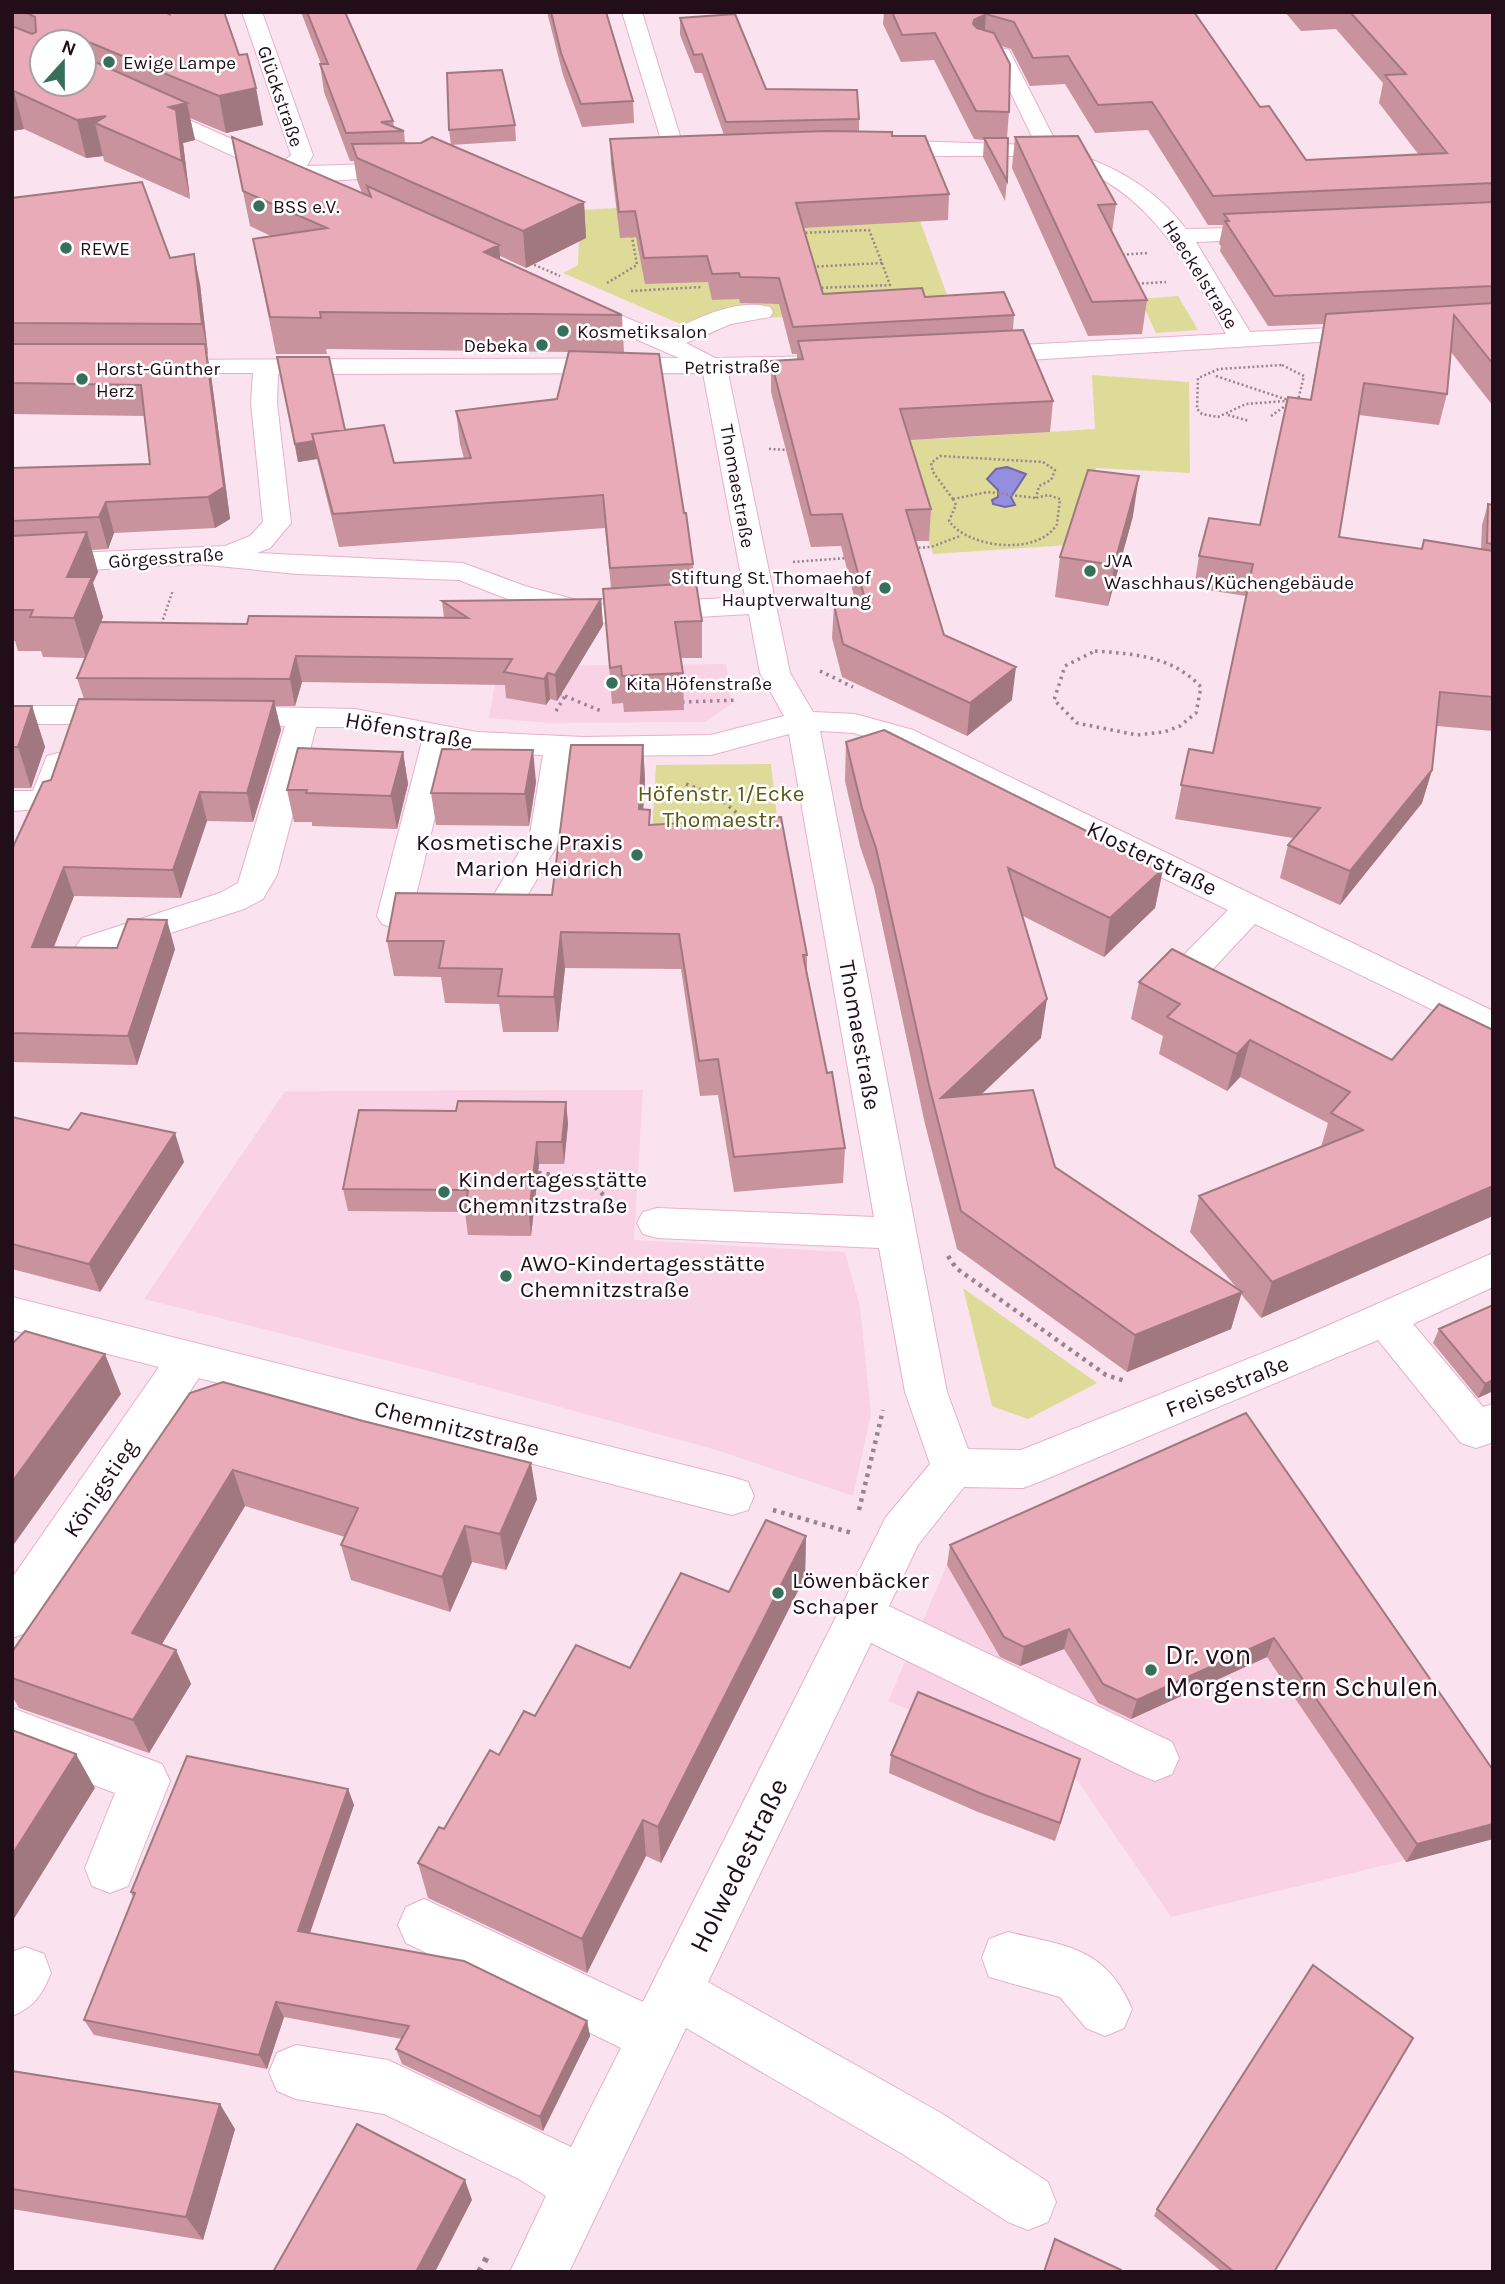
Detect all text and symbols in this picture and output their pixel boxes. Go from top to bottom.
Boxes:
north arrow [28,28,98,98]
text: N [58,35,79,61]
street label: Glückstraße [252,43,308,150]
place label: Ewige Lampe [123,52,236,74]
marker: Ewige Lampe [101,54,117,70]
place label: BSS e.V. [273,196,340,218]
marker: BSS e.V. [251,198,267,214]
street label: Haeckelstraße [1158,216,1242,333]
place label: REWE [80,238,130,260]
marker: REWE [58,240,74,256]
place label: Kosmetiksalon [577,321,708,343]
marker: Kosmetiksalon [555,323,571,339]
place label: Debeka [464,335,528,357]
marker: Debeka [534,337,550,353]
street label: Petristraße [684,355,780,379]
place label: Horst-Günther Herz [96,358,220,402]
marker: Horst-Günther Herz [74,371,90,387]
street label: Thomaestraße [715,423,759,550]
street label: Görgesstraße [108,543,224,573]
place label: JVA Waschhaus/Küchengebäude [1104,550,1354,594]
marker: JVA Waschhaus/Küchengebäude [1082,563,1098,579]
place label: Stiftung St. Thomaehof Hauptverwaltung [671,567,871,611]
marker: Stiftung St. Thomaehof Hauptverwaltung [877,580,893,596]
place label: Kita Höfenstraße [626,673,772,695]
marker: Kita Höfenstraße [604,675,620,691]
street label: Höfenstraße [343,706,475,755]
park label: Höfenstr. 1/Ecke Thomaestr. [637,780,805,833]
street label: Klosterstraße [1082,815,1221,902]
place label: Kosmetische Praxis Marion Heidrich [416,829,623,882]
marker: Kosmetische Praxis Marion Heidrich [629,847,645,863]
street label: Thomaestraße [833,958,886,1112]
place label: Kindertagesstätte Chemnitzstraße [458,1166,647,1219]
marker: Kindertagesstätte Chemnitzstraße [436,1184,452,1200]
place label: AWO-Kindertagesstätte Chemnitzstraße [520,1250,765,1303]
marker: AWO-Kindertagesstätte Chemnitzstraße [498,1268,514,1284]
street label: Freisestraße [1162,1349,1293,1423]
street label: Chemnitzstraße [372,1395,542,1462]
street label: Königstieg [58,1434,143,1543]
place label: Löwenbäcker Schaper [792,1567,930,1620]
marker: Löwenbäcker Schaper [770,1585,786,1601]
place label: Dr. von Morgenstern Schulen [1165,1638,1438,1703]
marker: Dr. von Morgenstern Schulen [1143,1662,1159,1678]
street label: Holwedestraße [682,1773,795,1958]

